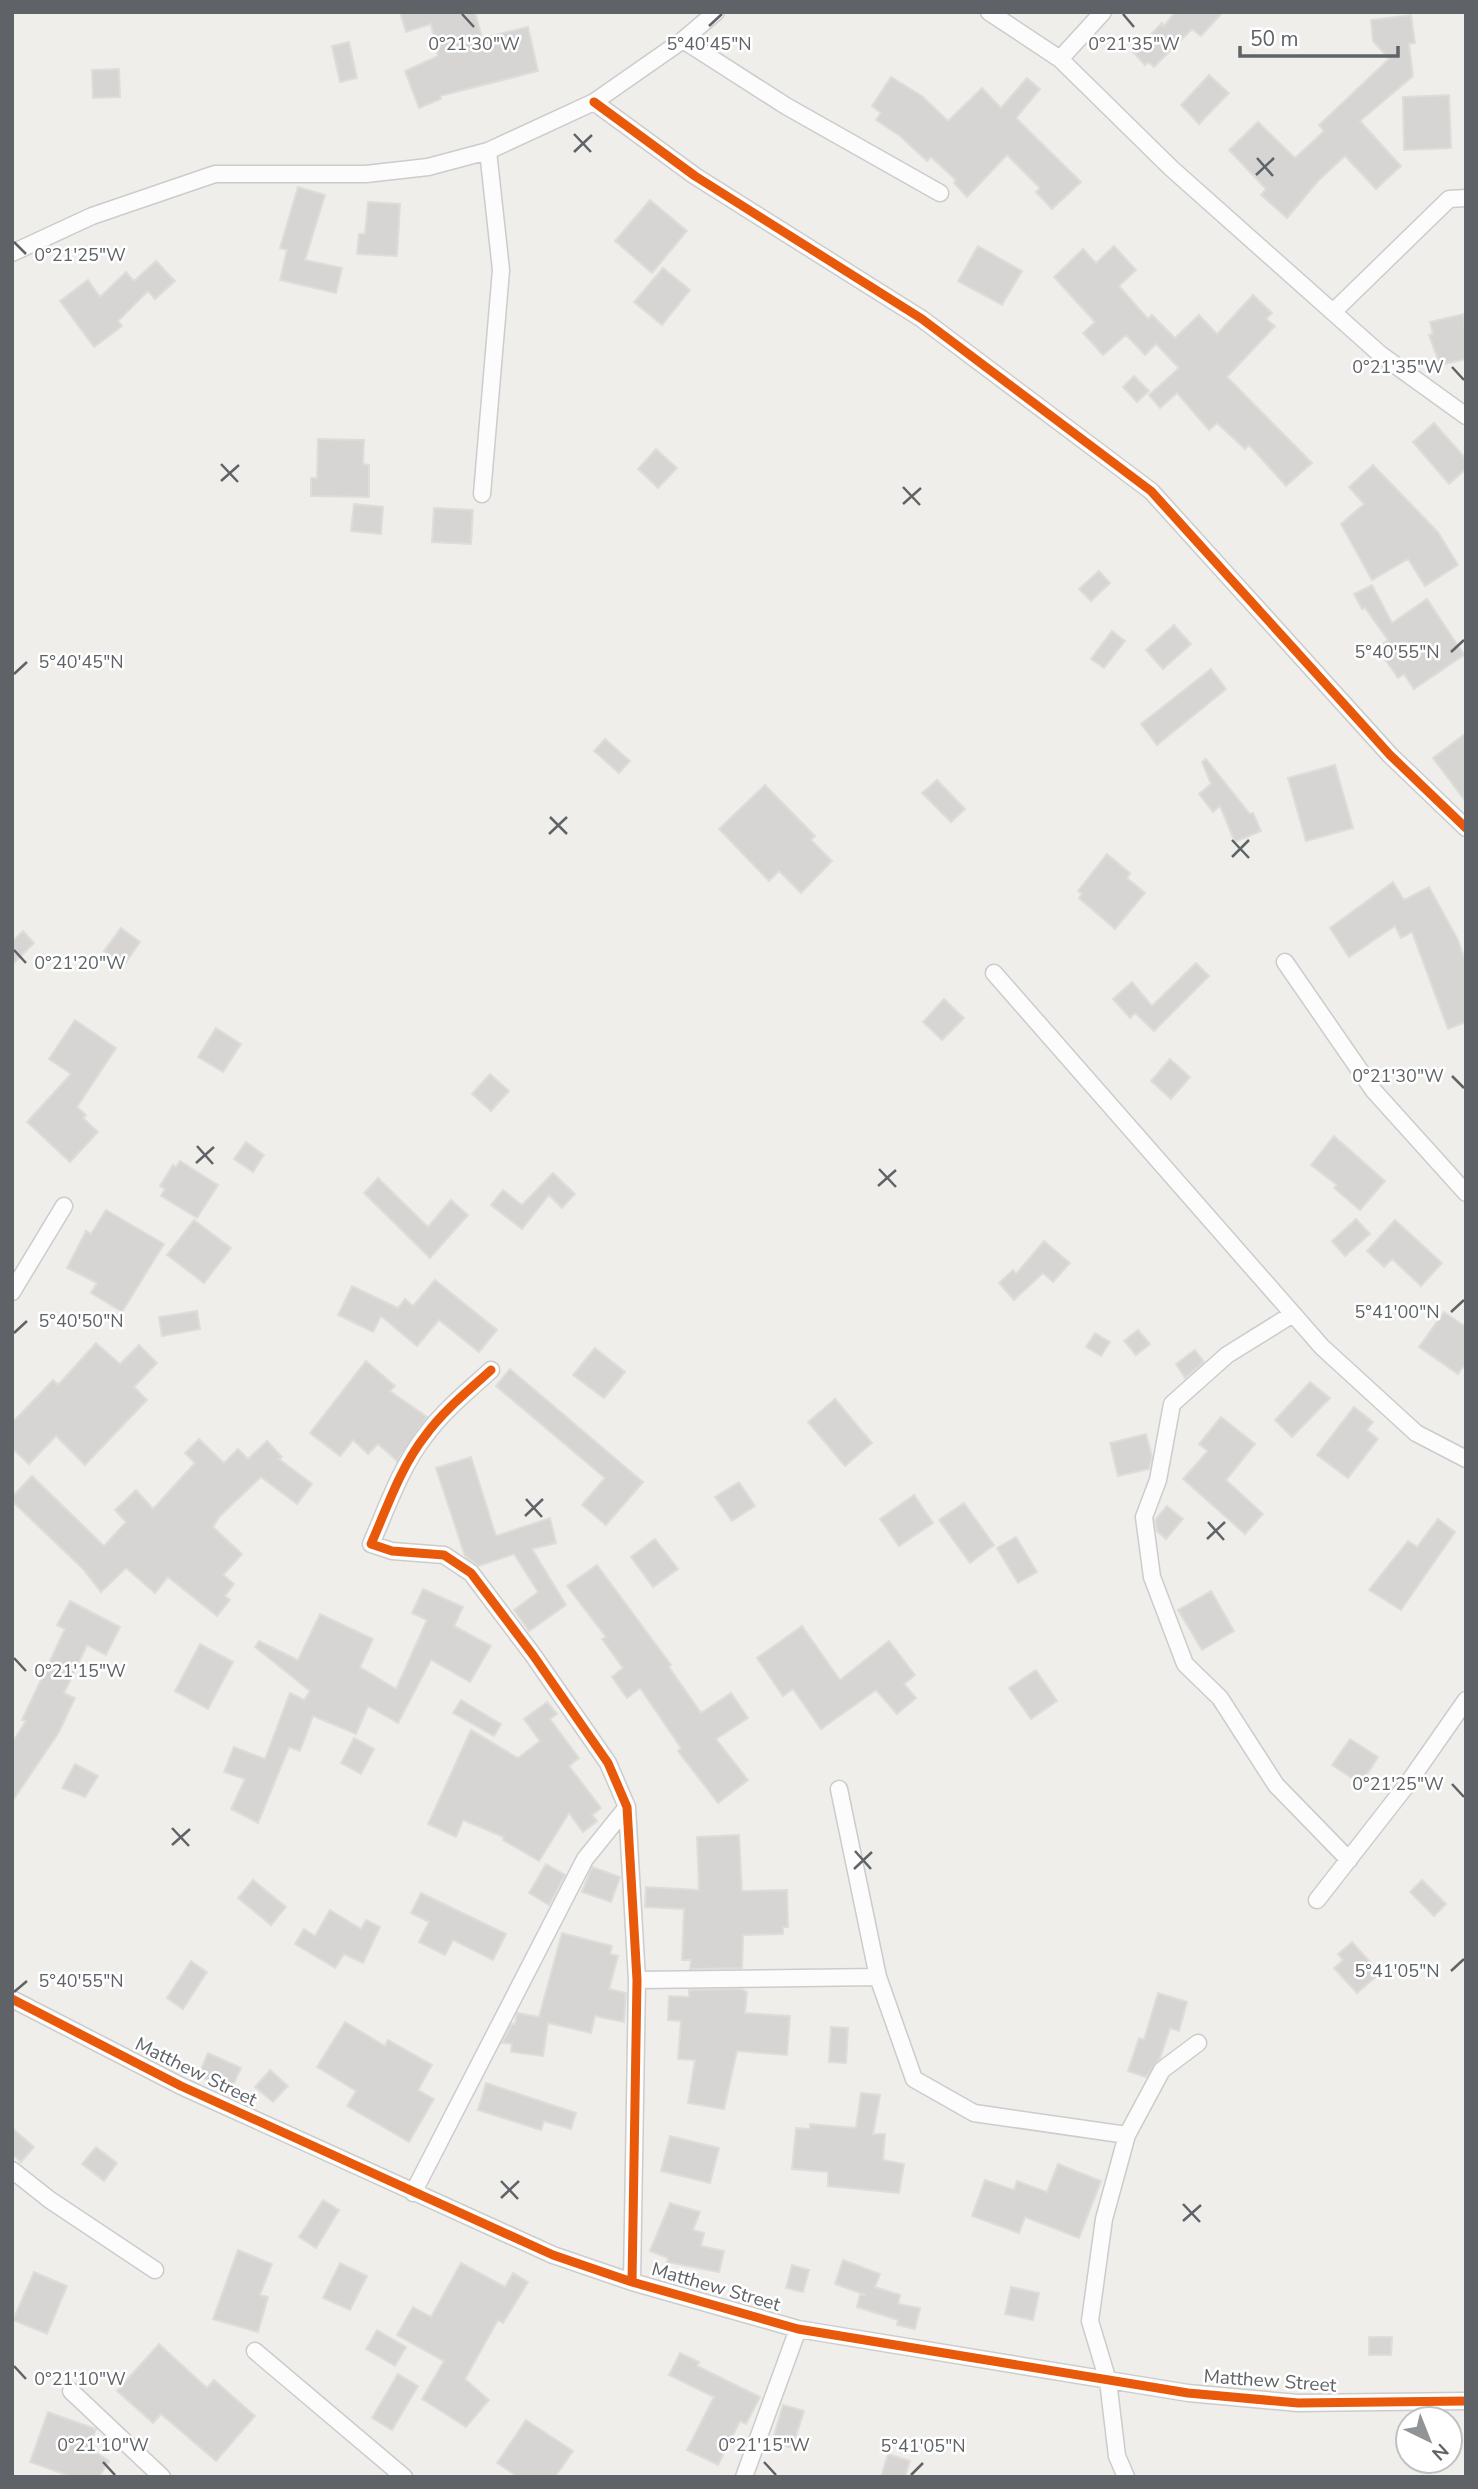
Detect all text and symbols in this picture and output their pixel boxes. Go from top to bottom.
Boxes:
scale bar [1240,14,1398,58]
text: 50 m [1250,25,1299,53]
text: 0°21'30"W [428,32,520,56]
text: 5°40'45"N [666,32,752,56]
text: 0°21'35"W [1088,32,1180,56]
text: 0°21'25"W [34,243,126,267]
text: 0°21'35"W [1352,355,1444,379]
text: 5°40'55"N [1354,640,1440,664]
text: 5°40'45"N [38,650,124,674]
text: 0°21'20"W [34,951,126,975]
text: 0°21'30"W [1352,1064,1444,1088]
text: 5°41'00"N [1354,1300,1440,1324]
text: 5°40'50"N [38,1309,124,1333]
text: 0°21'15"W [34,1659,126,1683]
text: 0°21'25"W [1352,1772,1444,1796]
text: 5°41'05"N [1354,1959,1440,1983]
text: 5°40'55"N [38,1969,124,1993]
street label: Matthew Street [131,2031,262,2113]
street label: Matthew Street [649,2256,784,2318]
street label: Matthew Street [1203,2363,1338,2399]
text: 0°21'10"W [34,2367,126,2391]
north arrow [1394,2405,1464,2475]
text: 0°21'10"W [57,2433,149,2457]
text: 0°21'15"W [718,2433,810,2457]
text: 5°41'05"N [880,2434,966,2458]
text: N [1426,2437,1454,2466]

